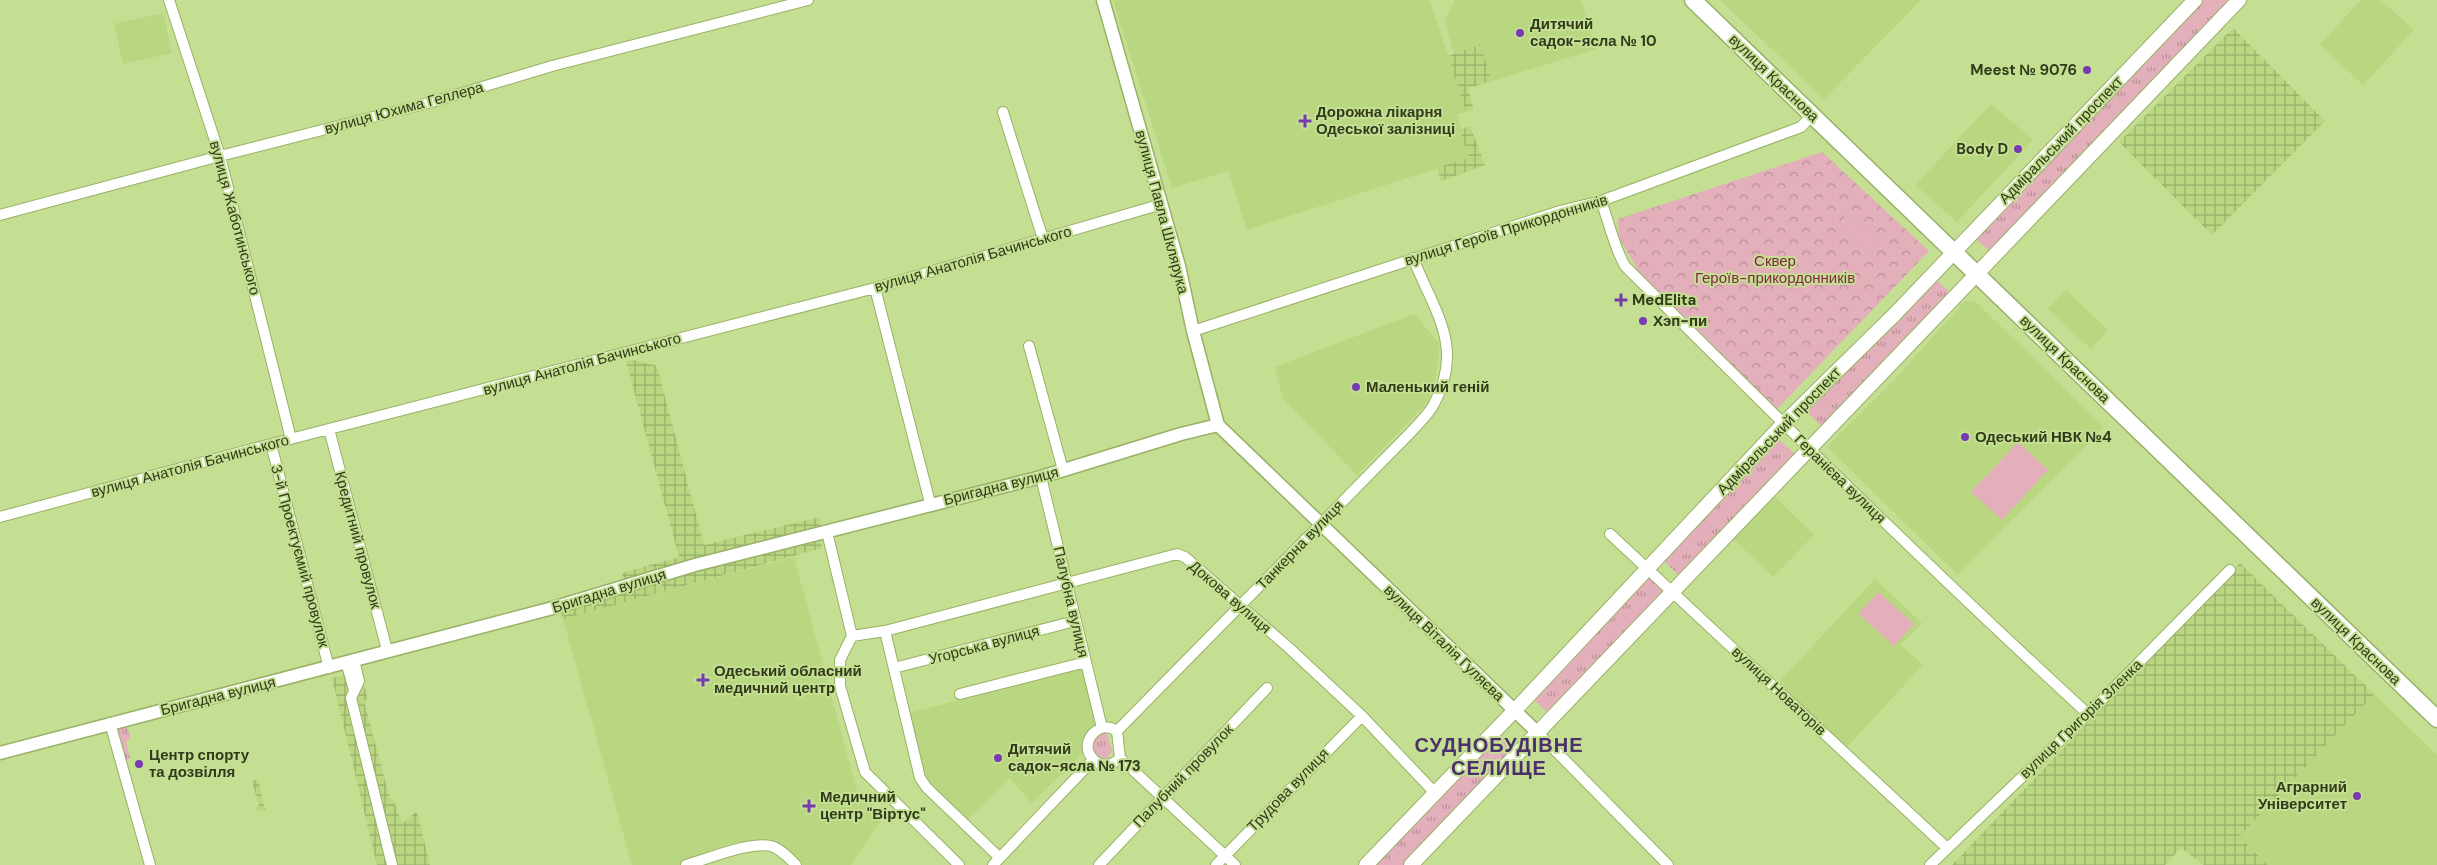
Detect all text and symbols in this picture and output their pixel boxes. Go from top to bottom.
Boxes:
place label: Дитячий садок-ясла № 10 [1530,14,1656,51]
marker: Дитячий садок-ясла № 10 [1514,27,1526,39]
street label: вулиця Краснова [1724,30,1824,127]
place label: Meest № 9076 [1970,60,2077,80]
marker: Meest № 9076 [2081,64,2093,76]
street label: Адміральський проспект [1995,72,2128,208]
street label: вулиця Юхима Геллера [322,77,486,139]
place label: Дорожна лікарня Одеської залізниці [1316,102,1455,139]
marker: Дорожна лікарня Одеської залізниці [1298,114,1312,128]
street label: вулиця Павла Шклярука [1131,128,1194,297]
street label: вулиця Жаботинського [205,139,265,297]
place label: Body D [1956,139,2008,159]
marker: Body D [2012,143,2024,155]
street label: вулиця Героїв Прикордонників [1402,190,1610,270]
street label: вулиця Анатолія Бачинського [872,221,1074,297]
park label: Сквер Героїв-прикордонників [1695,251,1855,288]
place label: MedElita [1632,290,1696,310]
marker: MedElita [1614,293,1628,307]
place label: Хэп-пи [1653,311,1707,331]
street label: вулиця Краснова [2015,311,2115,408]
marker: Хэп-пи [1637,315,1649,327]
street label: вулиця Анатолія Бачинського [481,328,683,400]
street label: Адміральський проспект [1713,363,1846,499]
place label: Маленький геній [1366,377,1490,397]
marker: Маленький геній [1350,381,1362,393]
place label: Одеський НВК №4 [1975,427,2112,447]
street label: вулиця Анатолія Бачинського [89,430,291,502]
street label: Геранієва вулиця [1790,430,1890,528]
marker: Одеський НВК №4 [1959,431,1971,443]
street label: 3-й Проектуємий провулок [266,462,334,650]
street label: Бригадна вулиця [941,462,1061,510]
street label: Кредитний провулок [330,469,386,611]
street label: Танкерна вулиця [1252,496,1348,594]
street label: Палубна вулиця [1048,544,1094,660]
street label: Докова вулиця [1185,556,1275,638]
street label: Бригадна вулиця [550,564,668,618]
street label: вулиця Віталія Гуляєва [1379,580,1509,706]
street label: вулиця Краснова [2306,593,2406,690]
street label: Угорська вулиця [926,621,1042,669]
street label: вулиця Новаторів [1727,642,1831,740]
street label: вулиця Григорія Зленка [2015,655,2147,783]
place label: Одеський обласний медичний центр [714,661,862,698]
street label: Бригадна вулиця [158,672,278,720]
marker: Одеський обласний медичний центр [696,673,710,687]
street label: Палубний провулок [1128,720,1238,832]
district label: СУДНОБУДІВНЕ СЕЛИЩЕ [1414,732,1584,781]
place label: Дитячий садок-ясла № 173 [1008,739,1141,776]
street label: Трудова вулиця [1243,744,1333,836]
place label: Центр спорту та дозвілля [149,745,250,782]
marker: Дитячий садок-ясла № 173 [992,752,1004,764]
marker: Центр спорту та дозвілля [133,758,145,770]
place label: Аграрний Університет [2258,777,2347,814]
place label: Медичний центр "Віртус" [820,787,926,824]
marker: Аграрний Університет [2351,790,2363,802]
marker: Медичний центр "Віртус" [802,799,816,813]

